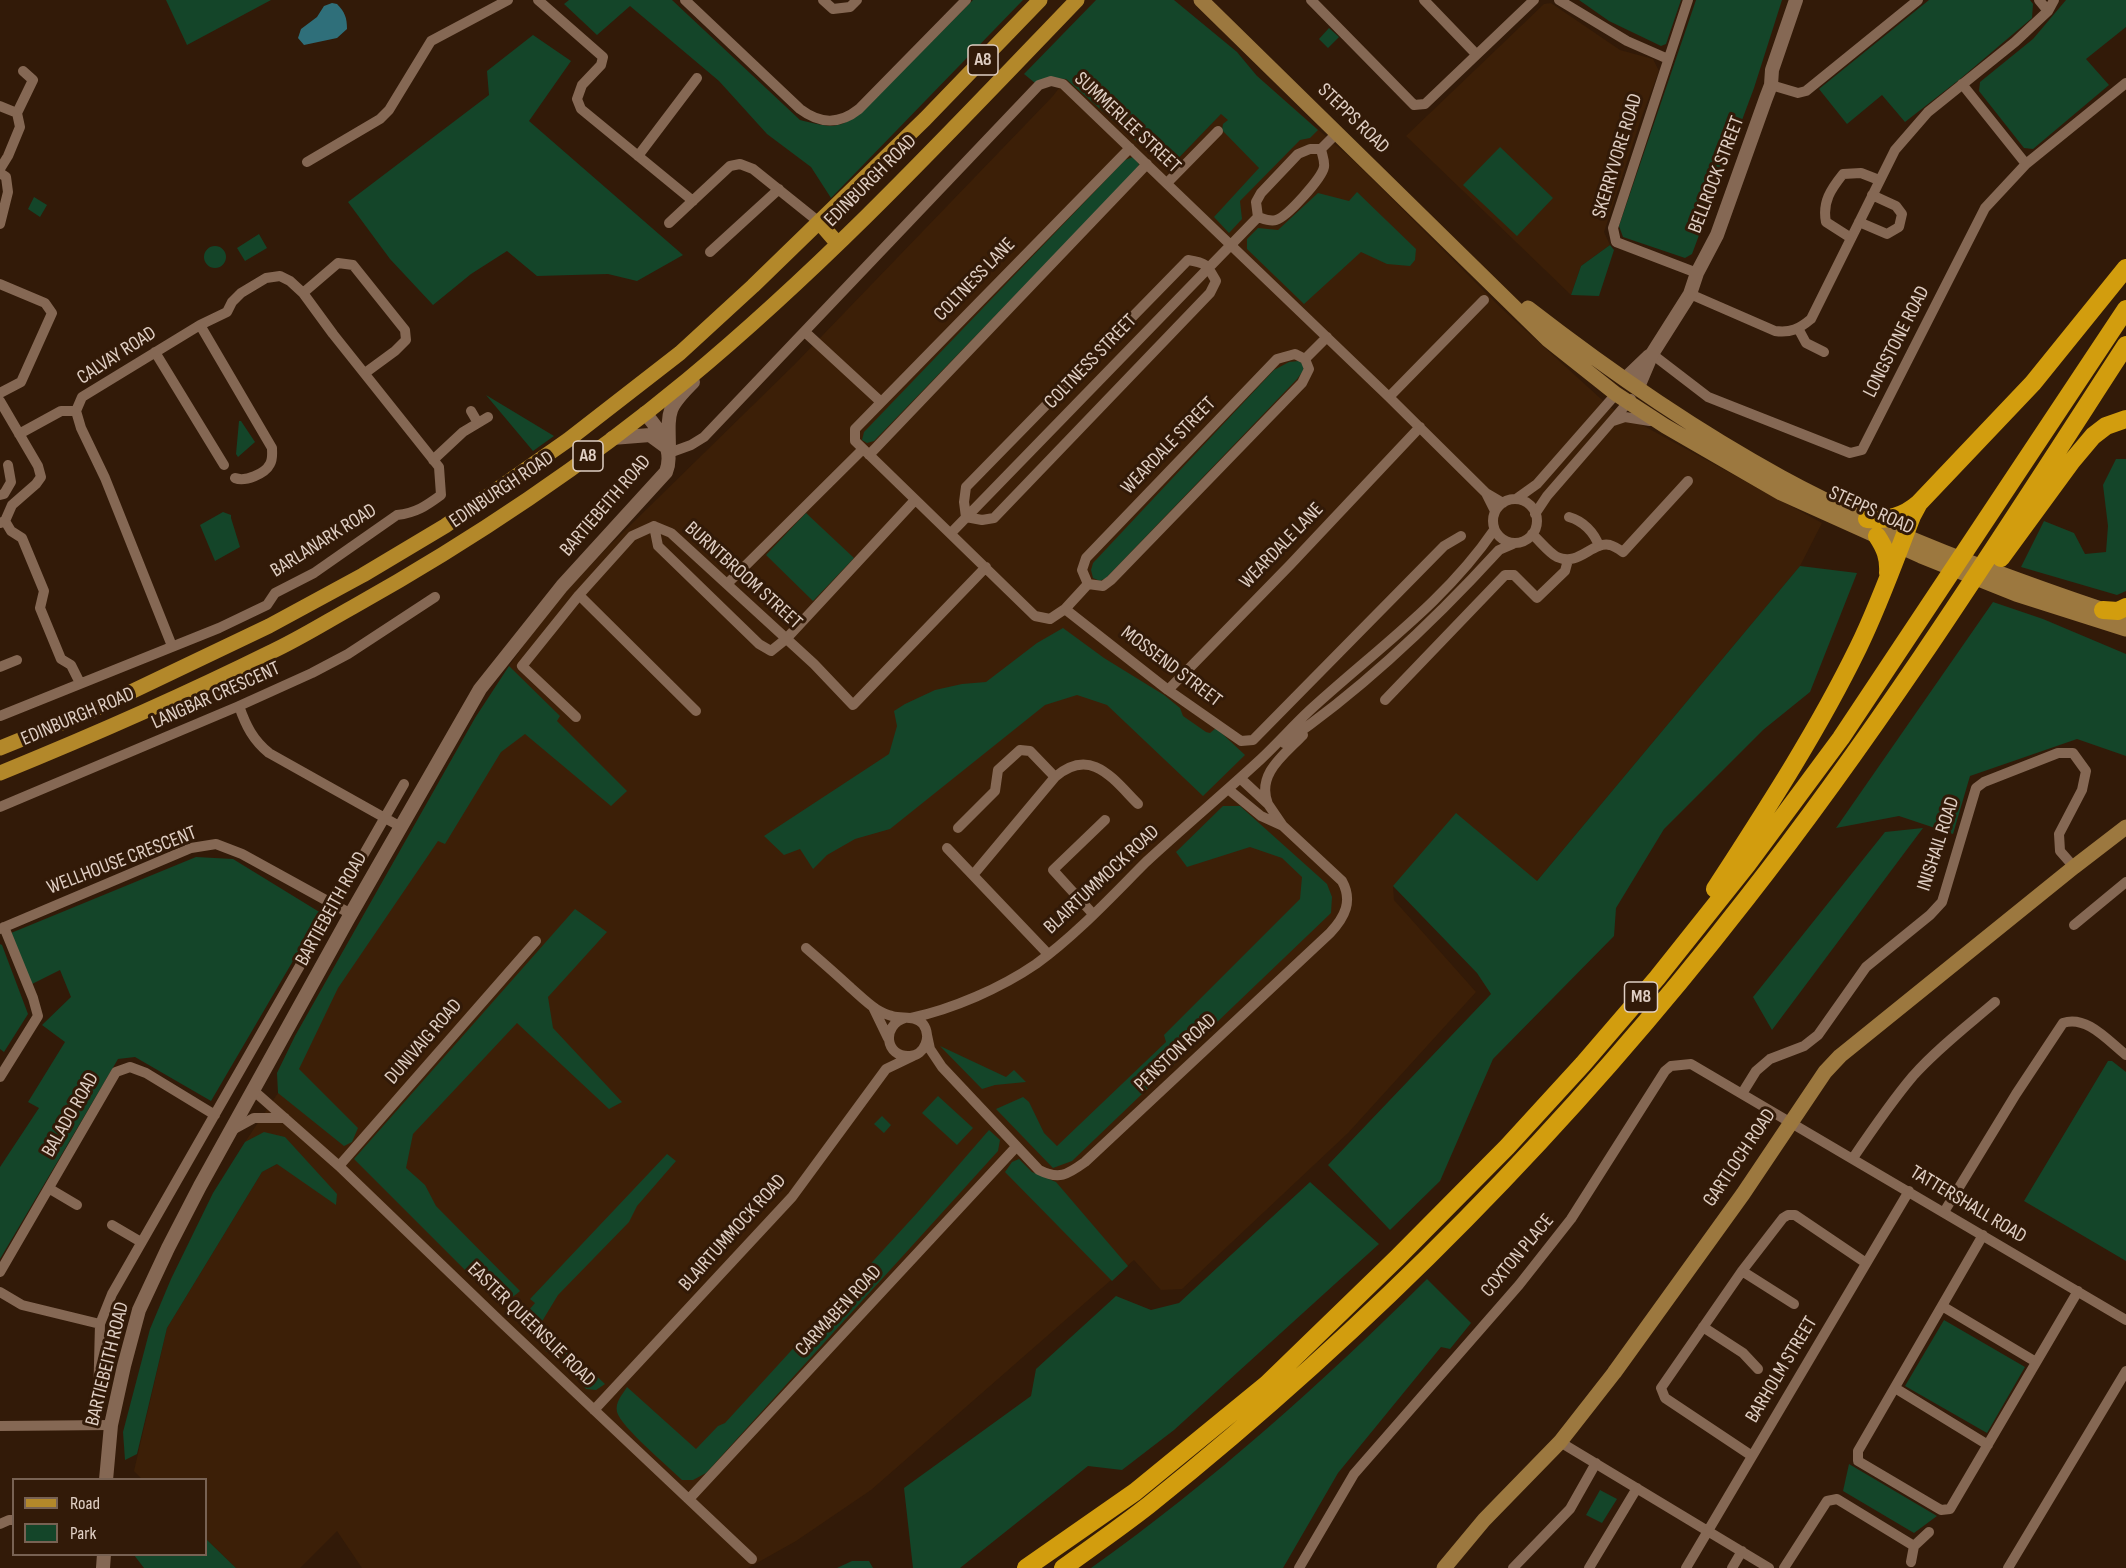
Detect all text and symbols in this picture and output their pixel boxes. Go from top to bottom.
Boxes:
road number: A8 [968,45,998,75]
street label: SUMMERLEE STREET [1069,67,1185,179]
street label: STEPPS ROAD [1312,79,1394,159]
street label: SKERRYVORE ROAD [1588,91,1648,221]
street label: BELLROCK STREET [1684,113,1750,237]
street label: EDINBURGH ROAD [820,130,922,232]
street label: COLTNESS LANE [929,233,1021,327]
street label: LONGSTONE ROAD [1859,282,1935,402]
street label: COLTNESS STREET [1040,310,1142,414]
street label: CALVAY ROAD [73,322,161,390]
street label: WEARDALE STREET [1117,392,1221,500]
road number: A8 [573,441,603,471]
street label: EDINBURGH ROAD [445,446,559,534]
street label: BARTIEBEITH ROAD [555,450,657,562]
street label: STEPPS ROAD [1825,482,1917,540]
street label: WEARDALE LANE [1235,498,1329,594]
street label: BARLANARK ROAD [267,499,381,583]
street label: BURNTBROOM STREET [679,517,807,635]
street label: MOSSEND STREET [1116,621,1226,713]
street label: LANGBAR CRESCENT [148,657,284,735]
street label: EDINBURGH ROAD [18,682,138,752]
street label: INISHAIL ROAD [1913,794,1965,894]
street label: BLAIRTUMMOCK ROAD [1039,820,1165,940]
street label: WELLHOUSE CRESCENT [44,822,200,900]
street label: BARTIEBEITH ROAD [291,848,373,970]
road number: M8 [1624,982,1658,1012]
street label: DUNIVAIG ROAD [380,994,468,1090]
street label: PENSTON ROAD [1130,1009,1222,1097]
street label: BALADO ROAD [37,1068,105,1162]
street label: GARTLOCH ROAD [1698,1104,1782,1212]
street label: TATTERSHALL ROAD [1906,1161,2030,1249]
street label: BLAIRTUMMOCK ROAD [674,1170,792,1296]
street label: COXTON PLACE [1476,1210,1560,1302]
street label: EASTER QUEENSLIE ROAD [462,1258,600,1392]
street label: CARMABEN ROAD [791,1260,887,1362]
street label: BARTIEBEITH ROAD [81,1300,135,1428]
street label: BARHOLM STREET [1741,1313,1823,1427]
legend [12,1478,207,1556]
text: Road [70,1493,100,1514]
text: Park [70,1523,96,1544]

